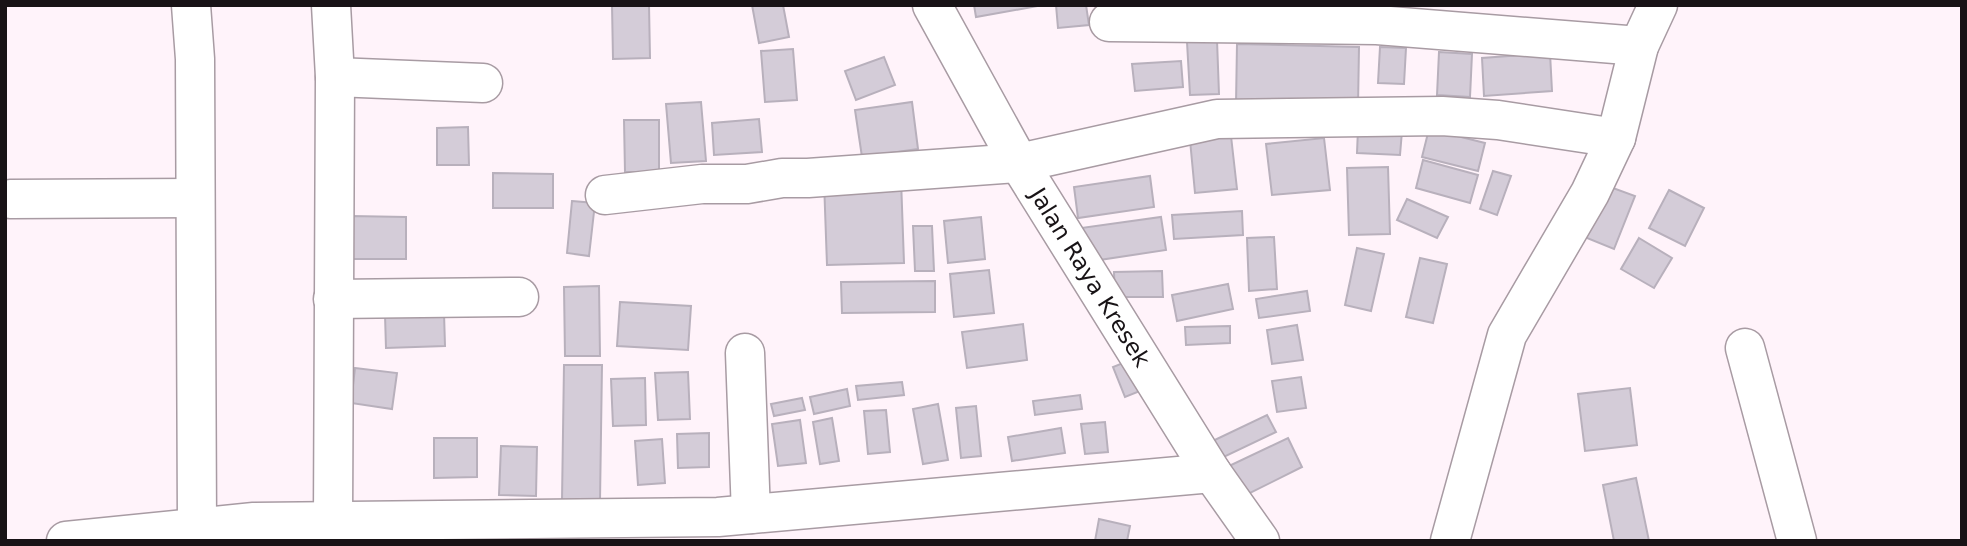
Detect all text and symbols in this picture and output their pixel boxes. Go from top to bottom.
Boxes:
street label: Jalan Raya Kresek [1024,181,1156,372]

